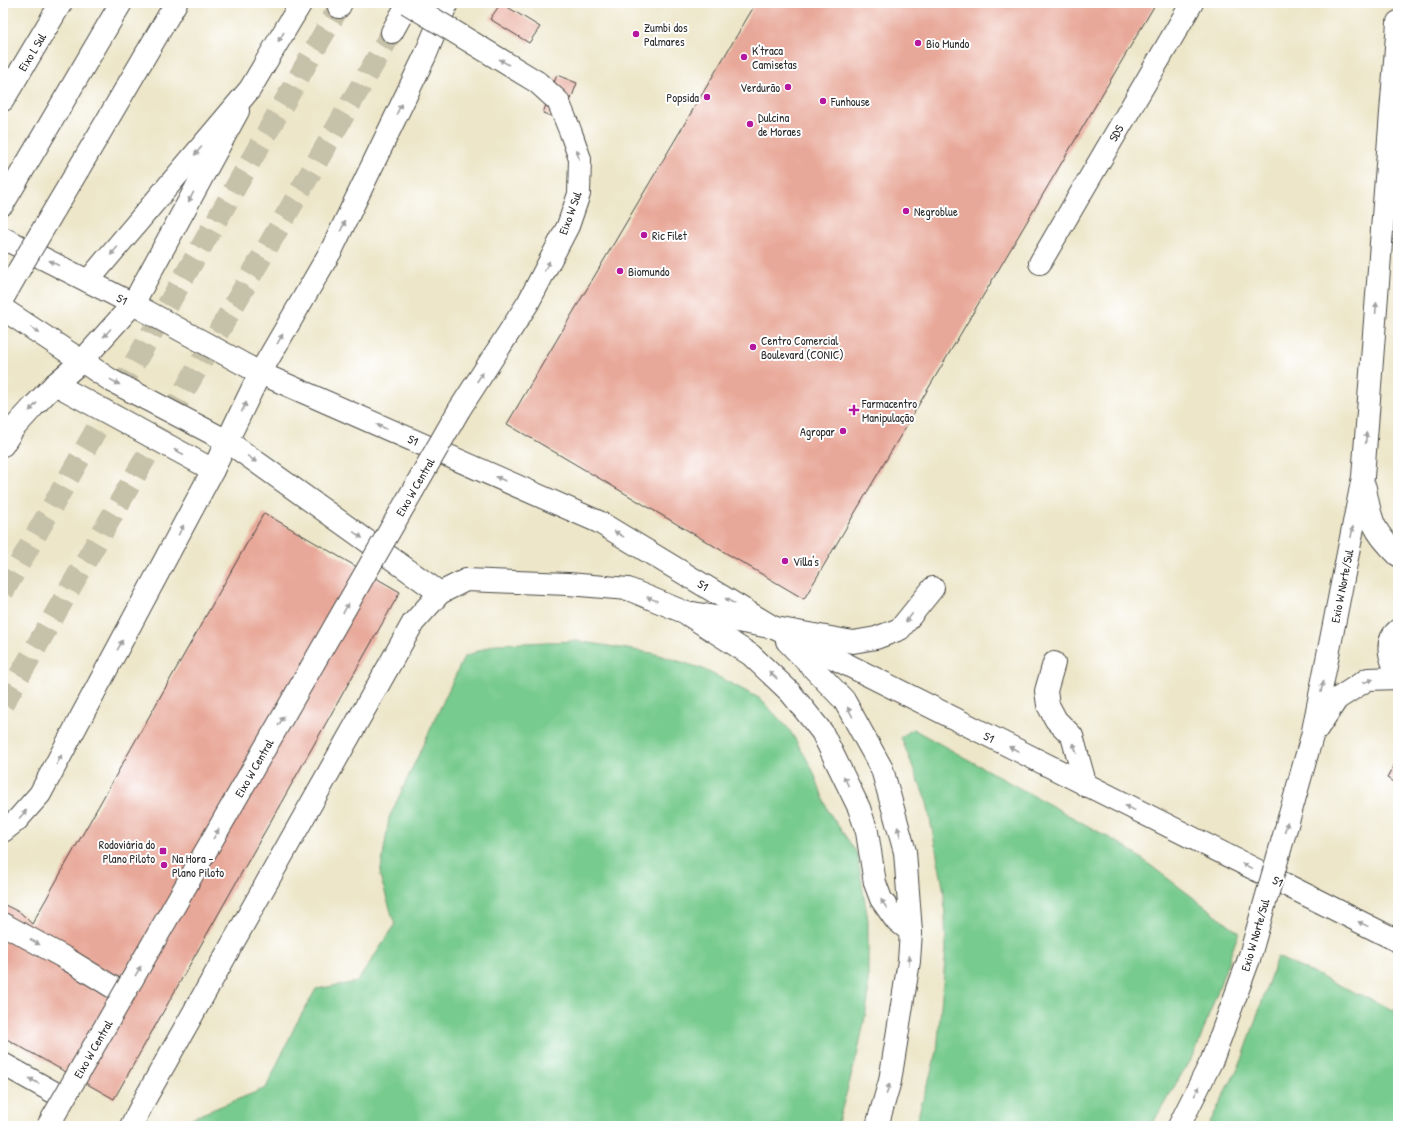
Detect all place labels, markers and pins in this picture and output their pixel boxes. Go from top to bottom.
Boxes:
place label: Zumbi dos Palmares [644,19,688,50]
marker: Zumbi dos Palmares [631,29,641,39]
place label: Bio Mundo [926,35,969,52]
marker: Bio Mundo [913,38,923,48]
place label: K'traca Camisetas [752,42,797,73]
marker: K'traca Camisetas [739,52,749,62]
place label: Verdurão [740,79,780,96]
marker: Verdurão [783,82,793,92]
place label: Popsida [667,89,699,106]
marker: Popsida [702,92,712,102]
place label: Funhouse [830,93,870,110]
marker: Funhouse [818,96,828,106]
place label: Dulcina de Moraes [758,109,801,140]
marker: Dulcina de Moraes [745,119,755,129]
place label: Negroblue [914,203,958,220]
marker: Negroblue [901,206,911,216]
place label: Ric Filet [652,227,688,244]
marker: Ric Filet [639,230,649,240]
place label: Biomundo [628,263,670,280]
marker: Biomundo [615,266,625,276]
place label: Centro Comercial Boulevard (CONIC) [761,332,844,363]
marker: Centro Comercial Boulevard (CONIC) [748,342,758,352]
place label: Farmacentro Manipulação [861,395,917,426]
marker: Farmacentro Manipulação [849,405,859,415]
place label: Agropar [800,423,835,440]
marker: Agropar [838,426,848,436]
place label: Villa's [793,553,819,570]
marker: Villa's [780,556,790,566]
place label: Rodoviária do Plano Piloto [99,836,155,867]
marker: Rodoviária do Plano Piloto [158,846,168,856]
place label: Na Hora - Plano Piloto [172,850,224,881]
marker: Na Hora - Plano Piloto [159,860,169,870]

